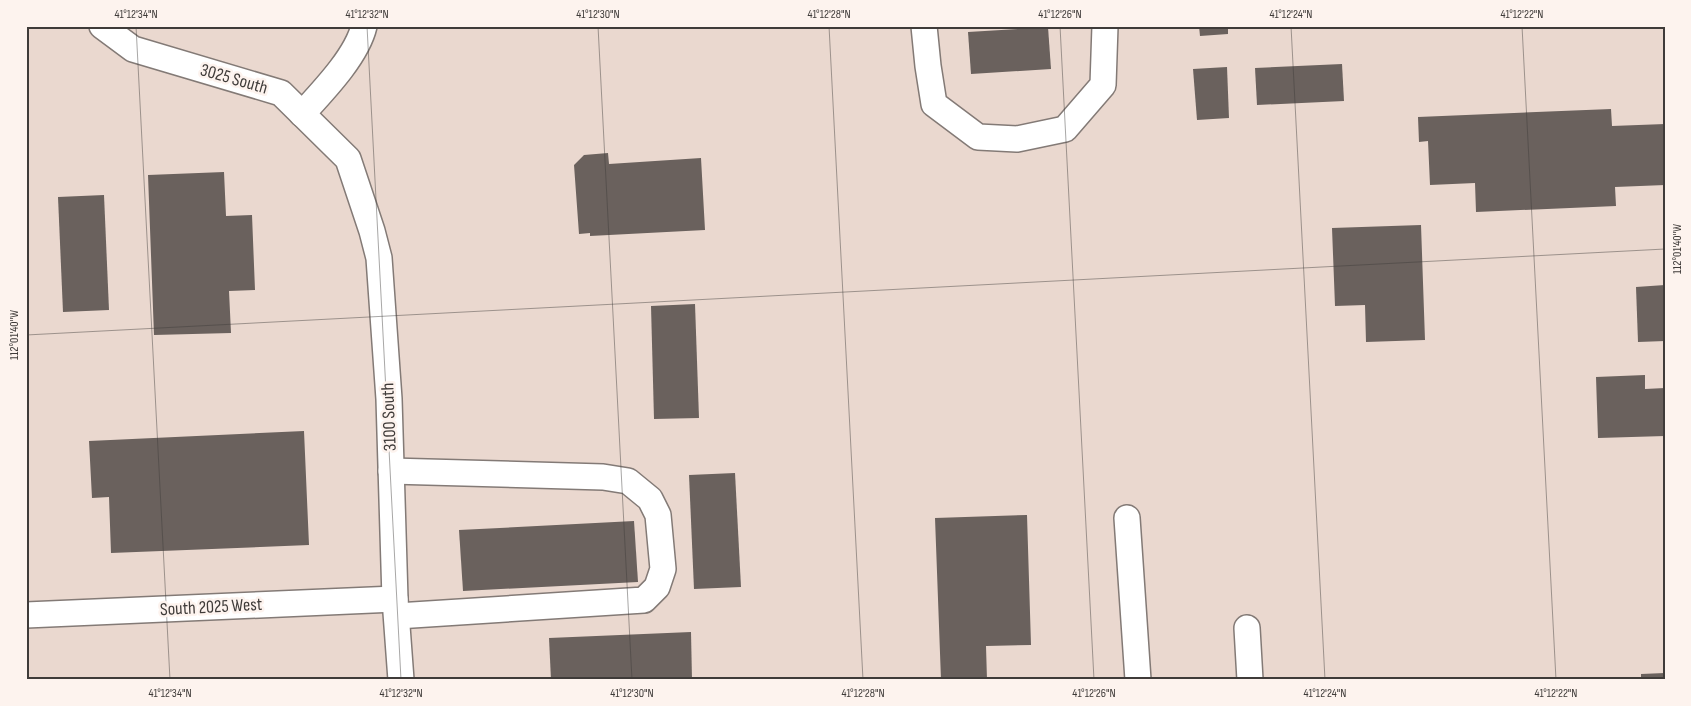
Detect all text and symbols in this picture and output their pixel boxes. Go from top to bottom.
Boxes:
text: 41°12'34"N [114,7,158,22]
text: 41°12'32"N [345,7,389,22]
text: 41°12'30"N [576,7,620,22]
text: 41°12'28"N [807,7,851,22]
text: 41°12'26"N [1038,7,1082,22]
text: 41°12'24"N [1270,7,1312,22]
text: 41°12'22"N [1501,7,1543,22]
street label: 3025 South [198,59,270,99]
text: 112°01'40"W [1670,224,1685,274]
text: 112°01'40"W [7,310,22,360]
street label: 3100 South [377,382,401,452]
street label: South 2025 West [159,594,263,620]
text: 41°12'34"N [148,686,192,701]
text: 41°12'32"N [379,686,423,701]
text: 41°12'30"N [610,686,654,701]
text: 41°12'28"N [841,686,885,701]
text: 41°12'26"N [1072,686,1116,701]
text: 41°12'24"N [1304,686,1346,701]
text: 41°12'22"N [1535,686,1577,701]

